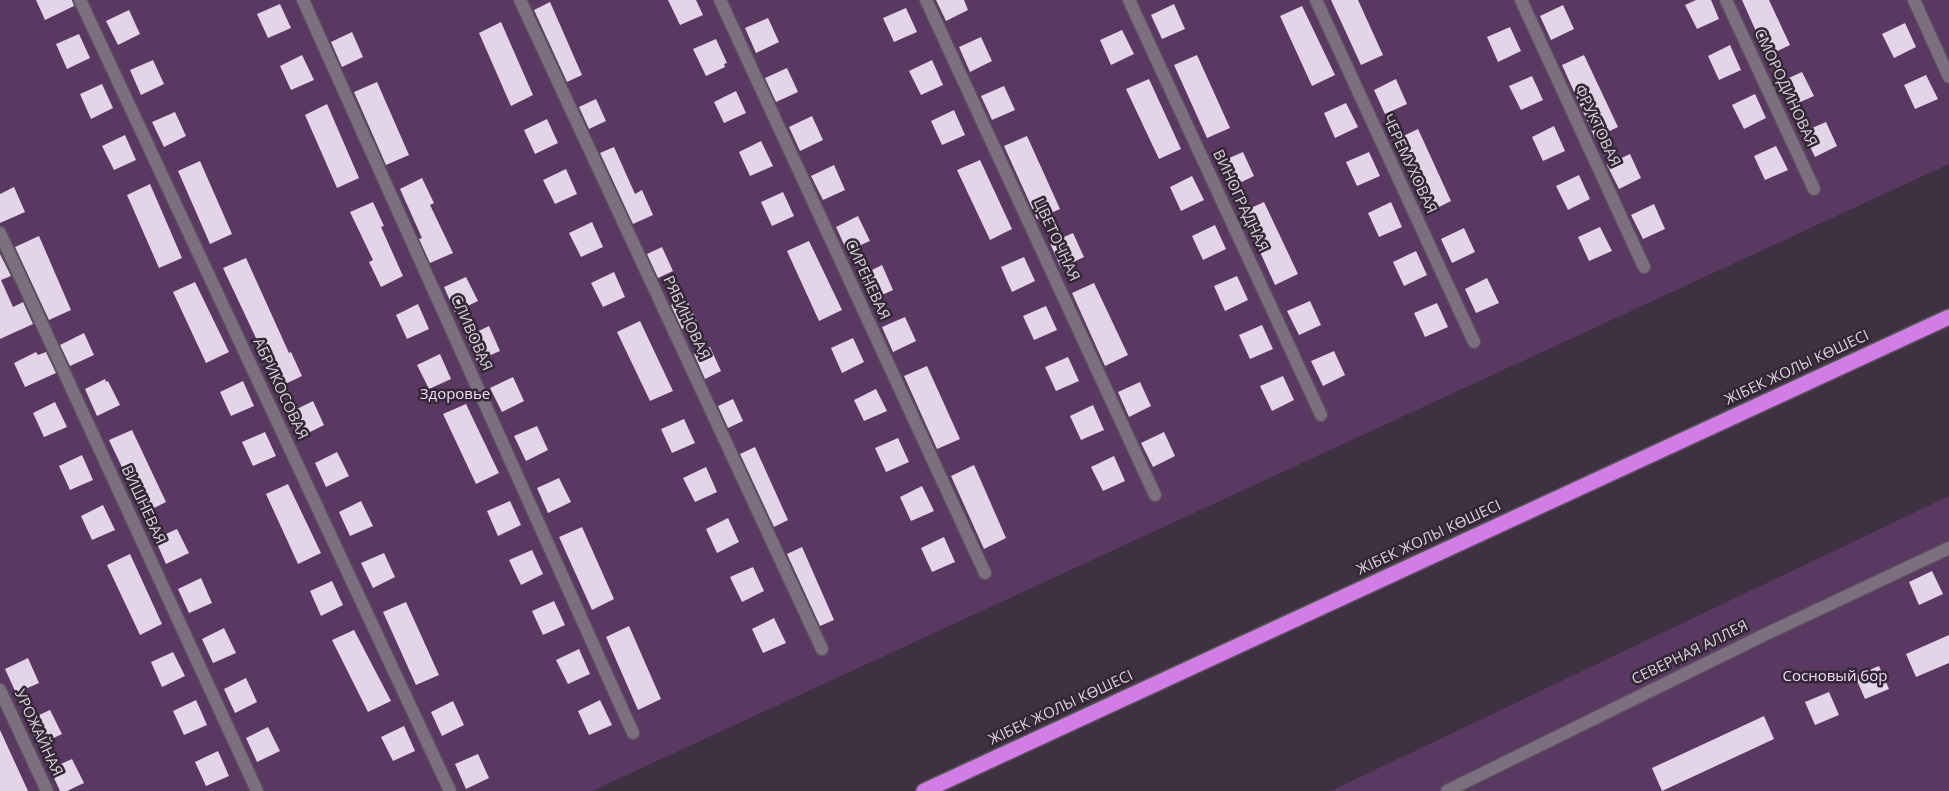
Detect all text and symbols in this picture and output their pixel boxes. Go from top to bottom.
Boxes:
street label: СМОРОДИНОВАЯ [1750,26,1820,150]
street label: ФРУКТОВАЯ [1570,82,1624,170]
street label: ЧЕРЕМУХОВАЯ [1378,111,1440,217]
street label: ВИНОГРАДНАЯ [1209,147,1271,255]
street label: ЦВЕТОЧНАЯ [1029,196,1083,284]
street label: СИРЕНЕВАЯ [841,237,893,323]
street label: РЯБИНОВАЯ [659,273,713,363]
street label: СЛИВОВАЯ [446,292,496,374]
street label: ЖІБЕК ЖОЛЫ КӨШЕСІ [1722,327,1872,409]
street label: АБРИКОСОВАЯ [249,335,311,443]
park label: Здоровье [420,386,490,404]
street label: ВИШНЕВАЯ [117,463,169,547]
street label: ЖІБЕК ЖОЛЫ КӨШЕСІ [1354,497,1504,579]
street label: СЕВЕРНАЯ АЛЛЕЯ [1629,617,1751,689]
street label: ЖІБЕК ЖОЛЫ КӨШЕСІ [986,667,1136,749]
park label: Сосновый бор [1783,668,1887,686]
street label: УРОЖАЙНАЯ [10,687,66,779]

